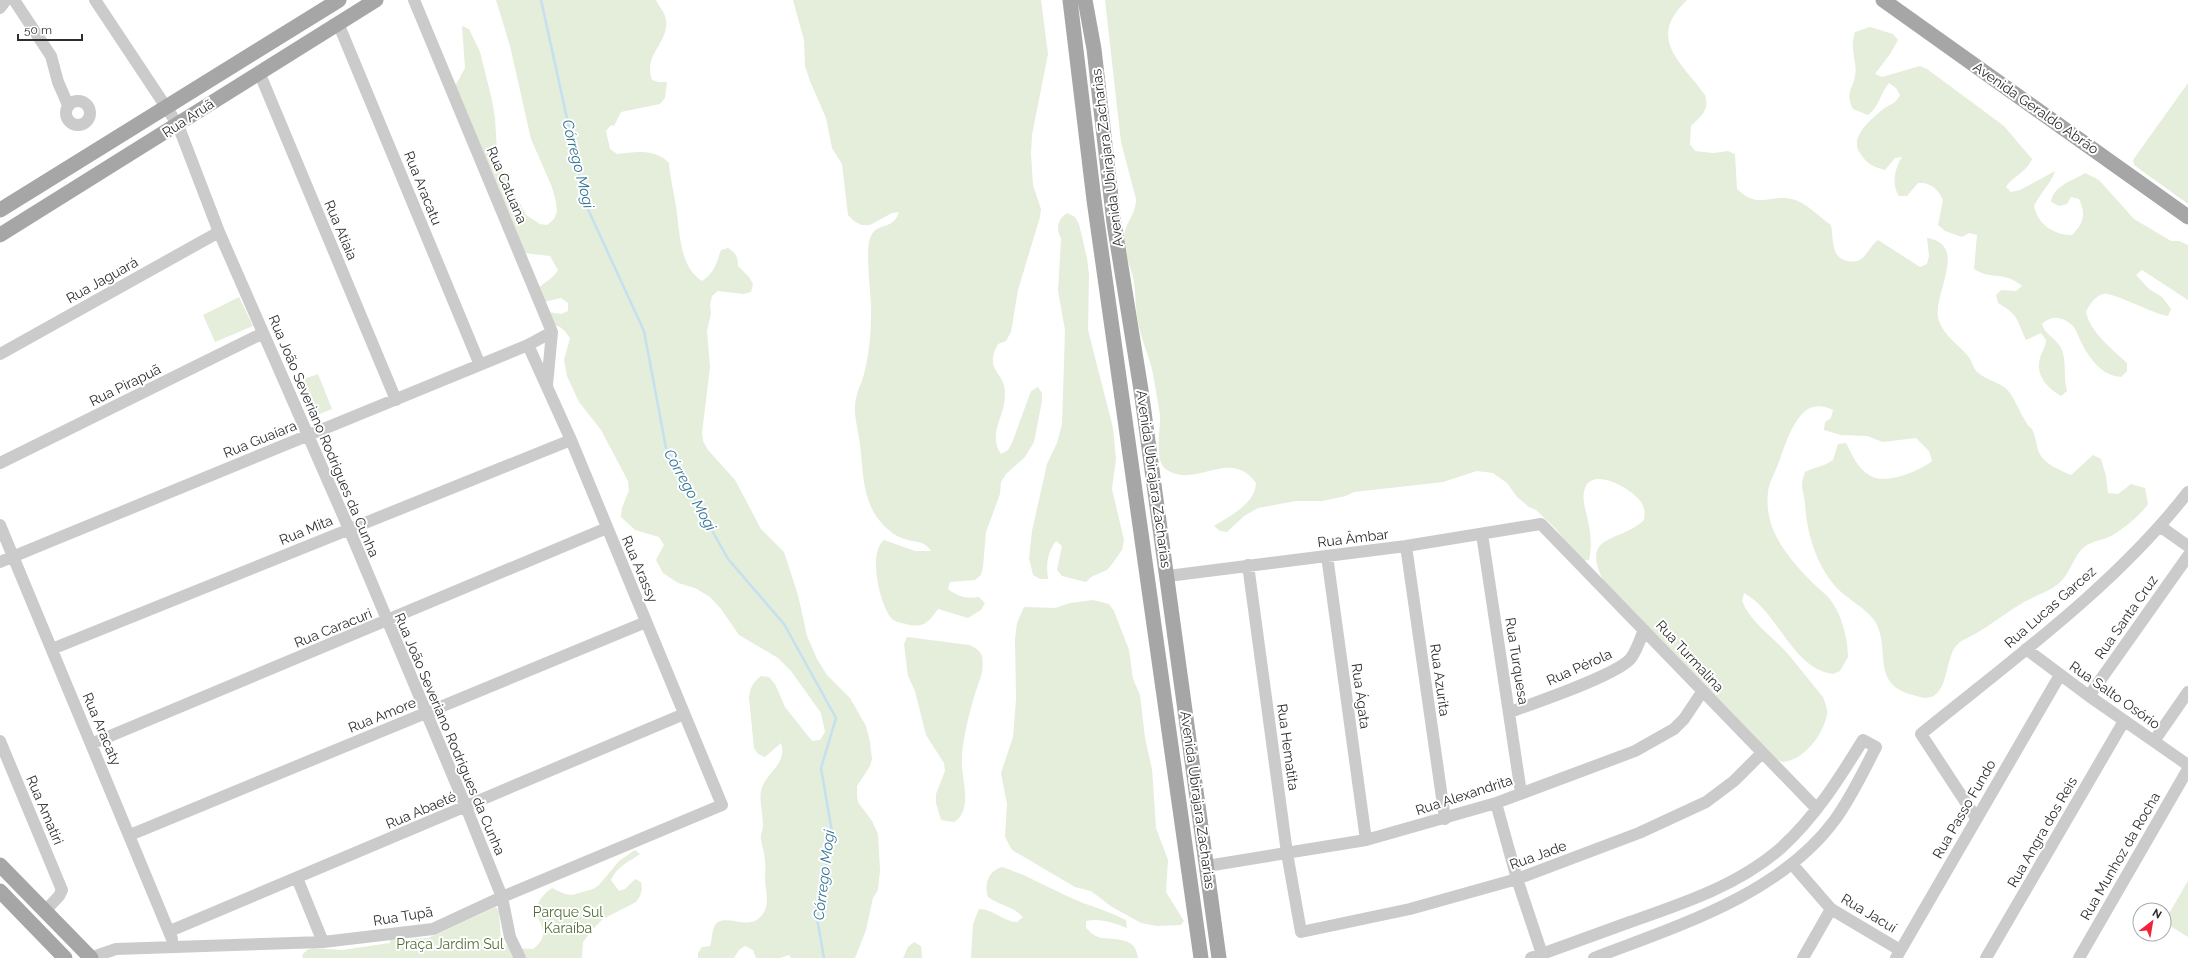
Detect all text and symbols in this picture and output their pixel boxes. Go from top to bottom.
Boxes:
scale bar [18,16,82,42]
text: 50 m [24,23,52,37]
street label: Avenida Geraldo Abrão [1970,59,2102,157]
street label: Avenida Ubirajara Zacharias [1088,68,1126,248]
street label: Rua Aruã [159,95,217,141]
water label: Córrego Mogi [558,118,598,211]
street label: Rua Catuana [484,144,530,226]
street label: Rua Aracatu [401,149,445,227]
street label: Rua Atiaia [321,198,361,262]
street label: Rua Jaguará [63,254,141,306]
street label: Rua João Severiano Rodrigues da Cunha [266,313,382,559]
street label: Rua Pirapuã [87,361,163,409]
street label: Avenida Ubirajara Zacharias [1134,389,1174,569]
street label: Rua Guaíara [221,417,299,461]
water label: Córrego Mogi [660,446,720,535]
street label: Rua Mita [277,512,335,548]
street label: Rua Âmbar [1316,525,1390,550]
street label: Rua Arassy [619,533,661,605]
street label: Rua Lucas Garcez [2001,563,2099,651]
street label: Rua Santa Cruz [2091,572,2161,662]
street label: Rua Caracuri [292,605,374,651]
street label: Rua João Severiano Rodrigues da Cunha [392,611,508,857]
street label: Rua Turquesa [1502,616,1532,706]
street label: Rua Turmalina [1653,617,1727,695]
street label: Rua Azurita [1427,643,1453,717]
street label: Rua Pérola [1544,645,1614,689]
street label: Rua Salto Osório [2067,658,2163,732]
street label: Rua Ágata [1348,662,1374,730]
street label: Rua Aracaty [79,690,125,768]
street label: Rua Amore [346,694,418,736]
street label: Rua Hematita [1274,703,1302,791]
street label: Avenida Ubirajara Zacharias [1178,710,1218,890]
street label: Rua Passo Fundo [1929,757,1999,861]
street label: Rua Alexandrita [1413,772,1515,818]
street label: Rua Amatiri [23,773,67,847]
street label: Rua Angra dos Reis [2004,774,2080,890]
street label: Rua Abaeté [383,788,459,832]
street label: Rua Munhoz da Rocha [2077,789,2163,923]
water label: Córrego Mogi [810,828,839,921]
street label: Rua Jade [1507,837,1569,873]
street label: Rua Jacuí [1839,890,1900,936]
north arrow [2132,902,2172,942]
street label: Rua Tupã [372,903,434,929]
park label: Parque Sul Karaíba [533,904,603,936]
text: N [2150,906,2164,922]
park label: Praça Jardim Sul [396,936,504,952]

